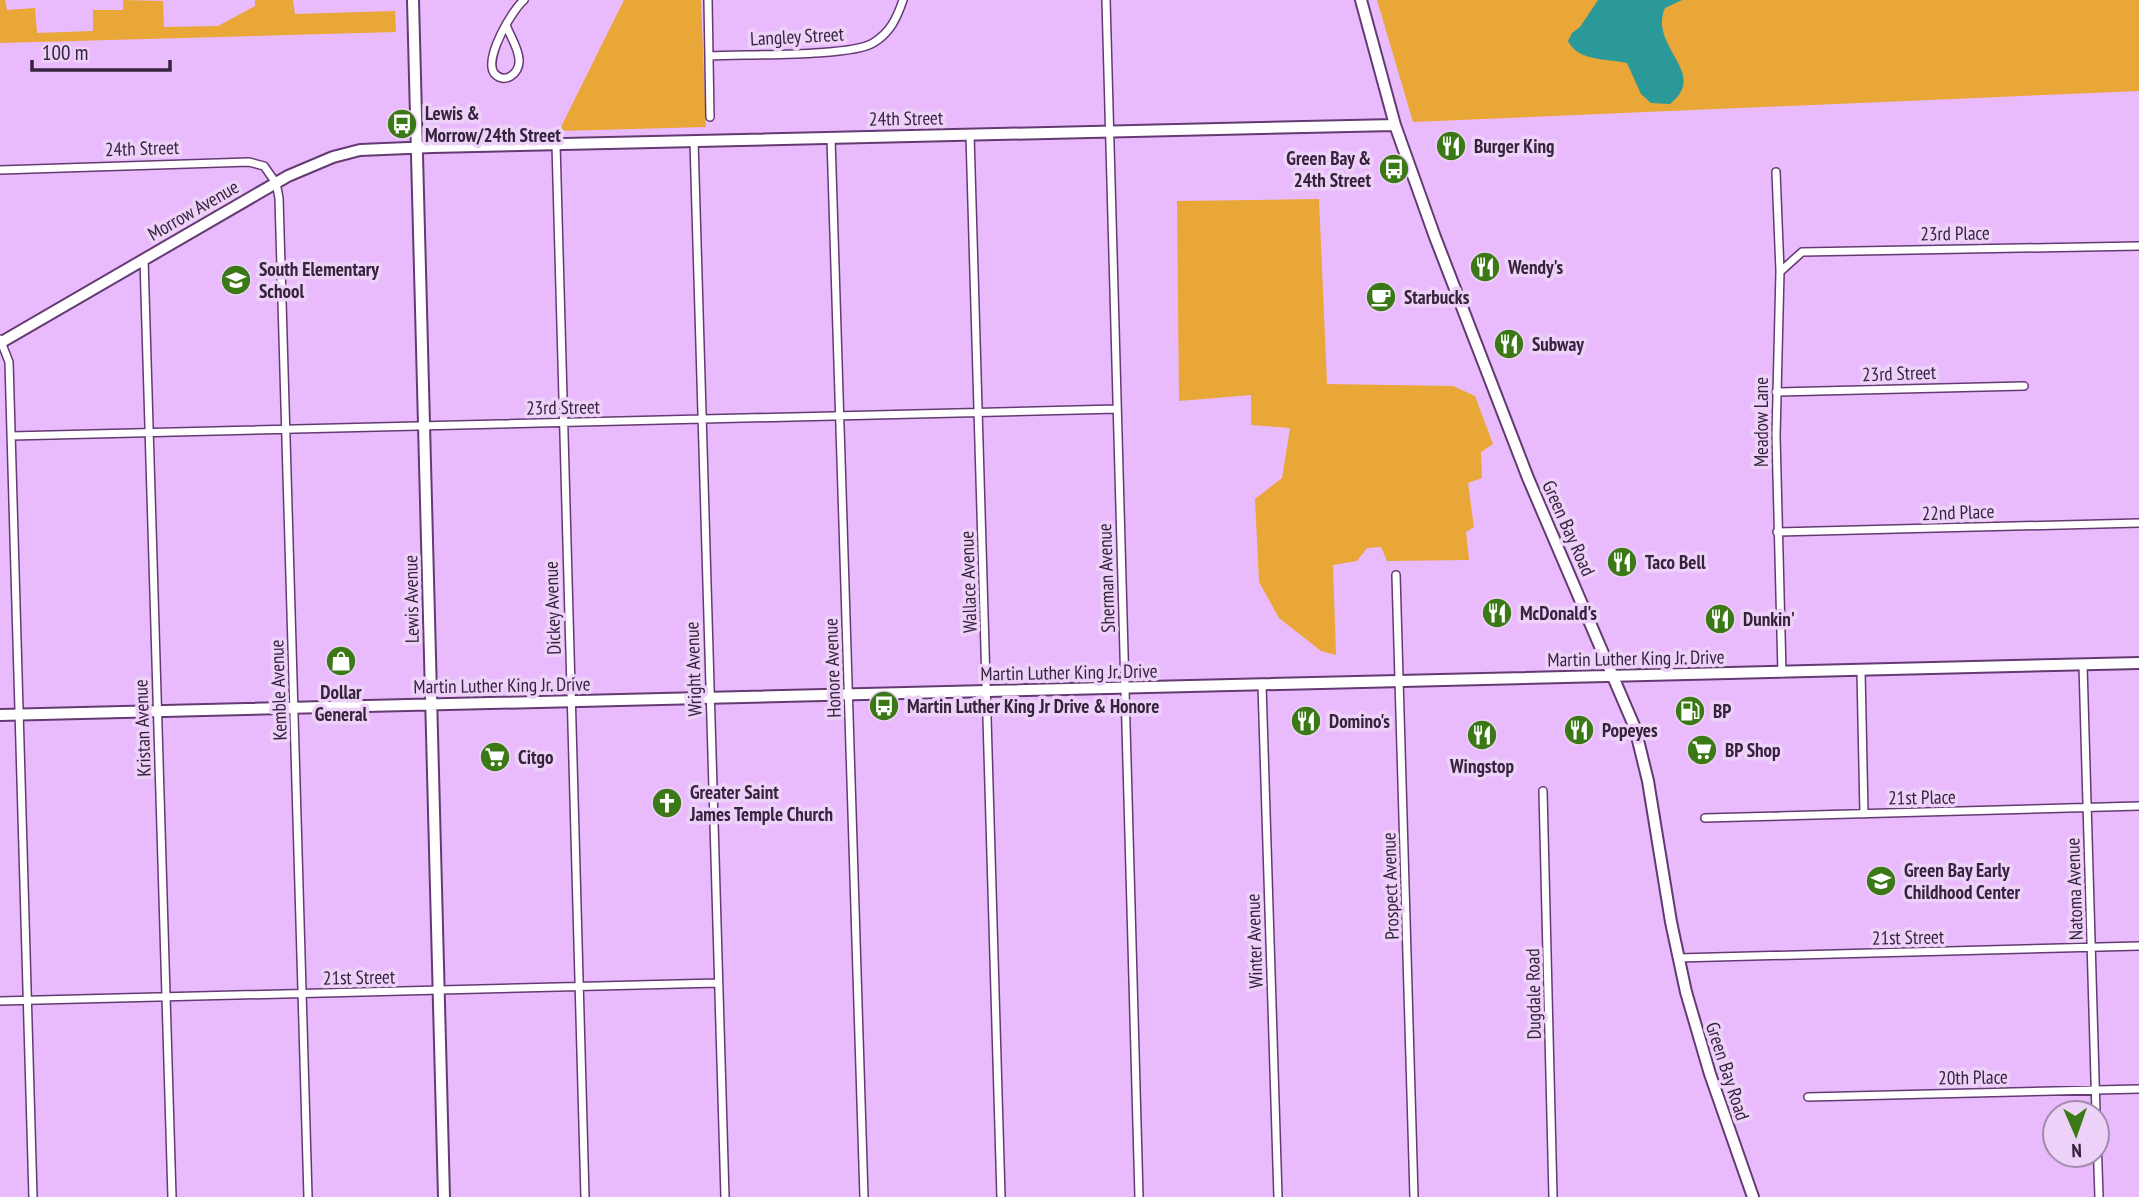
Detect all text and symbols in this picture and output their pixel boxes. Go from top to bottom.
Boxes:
street label: Langley Street [750,22,845,50]
scale bar [32,28,170,72]
text: 100 m [42,39,88,66]
place label: Lewis & Morrow/24th Street [425,101,561,147]
street label: 24th Street [869,105,944,131]
bus stop icon: Lewis & Morrow/24th Street [385,107,419,141]
restaurant icon: Burger King [1434,129,1468,163]
place label: Burger King [1474,134,1554,158]
street label: 24th Street [105,135,180,161]
place label: Green Bay & 24th Street [1286,146,1371,192]
bus stop icon: Green Bay & 24th Street [1377,152,1411,186]
street label: Morrow Avenue [143,174,243,246]
street label: 23rd Place [1920,220,1990,246]
restaurant icon: Wendy's [1468,250,1502,284]
place label: Wendy's [1507,255,1563,279]
place label: South Elementary School [259,257,379,303]
school or university icon: South Elementary School [219,263,253,297]
cafe icon: Starbucks [1364,280,1398,314]
place label: Starbucks [1404,285,1470,309]
restaurant icon: Subway [1492,327,1526,361]
place label: Subway [1532,332,1584,356]
street label: 23rd Street [1862,360,1937,386]
street label: Meadow Lane [1749,377,1773,467]
street label: 23rd Street [526,394,601,420]
street label: Green Bay Road [1537,476,1601,580]
street label: 22nd Place [1921,499,1995,525]
street label: Sherman Avenue [1092,523,1120,633]
street label: Wallace Avenue [954,530,982,633]
restaurant icon: Taco Bell [1605,545,1639,579]
place label: Taco Bell [1645,550,1706,574]
street label: Lewis Avenue [398,555,424,643]
street label: Dickey Avenue [538,561,566,655]
restaurant icon: McDonald's [1480,596,1514,630]
place label: McDonald's [1520,601,1597,625]
restaurant icon: Dunkin' [1703,602,1737,636]
place label: Dunkin' [1743,607,1795,631]
street label: Honore Avenue [818,618,846,718]
street label: Wright Avenue [679,621,707,717]
street label: Kemble Avenue [264,639,292,741]
shop icon: Dollar General [324,644,358,678]
street label: Martin Luther King Jr. Drive [1547,644,1725,672]
street label: Martin Luther King Jr. Drive [980,658,1158,686]
street label: Martin Luther King Jr. Drive [413,671,591,699]
street label: Kristan Avenue [128,679,156,777]
place label: Dollar General [315,680,368,726]
bus stop icon: Martin Luther King Jr Drive & Honore [867,689,901,723]
place label: Martin Luther King Jr Drive & Honore [907,694,1159,718]
fuel station icon: BP [1673,694,1707,728]
place label: BP [1713,699,1731,723]
restaurant icon: Domino's [1289,704,1323,738]
place label: Domino's [1329,709,1390,733]
restaurant icon: Popeyes [1562,713,1596,747]
restaurant icon: Wingstop [1465,718,1499,752]
place label: Popeyes [1602,718,1658,742]
supermarket icon: BP Shop [1685,733,1719,767]
place label: BP Shop [1725,738,1781,762]
supermarket icon: Citgo [478,740,512,774]
place label: Citgo [518,745,553,769]
place label: Wingstop [1449,754,1514,778]
place label: Greater Saint James Temple Church [689,780,833,826]
street label: 21st Place [1888,784,1956,810]
church icon: Greater Saint James Temple Church [650,786,684,820]
street label: Prospect Avenue [1376,832,1404,940]
street label: Natoma Avenue [2060,837,2088,941]
place label: Green Bay Early Childhood Center [1904,858,2021,904]
school or university icon: Green Bay Early Childhood Center [1864,864,1898,898]
street label: Winter Avenue [1240,893,1268,989]
street label: 21st Street [1872,924,1945,950]
street label: Dugdale Road [1520,948,1546,1040]
street label: 21st Street [323,964,396,990]
street label: Green Bay Road [1701,1019,1755,1123]
street label: 20th Place [1938,1064,2008,1090]
north arrow [2041,1099,2111,1169]
text: N [2071,1139,2082,1163]

